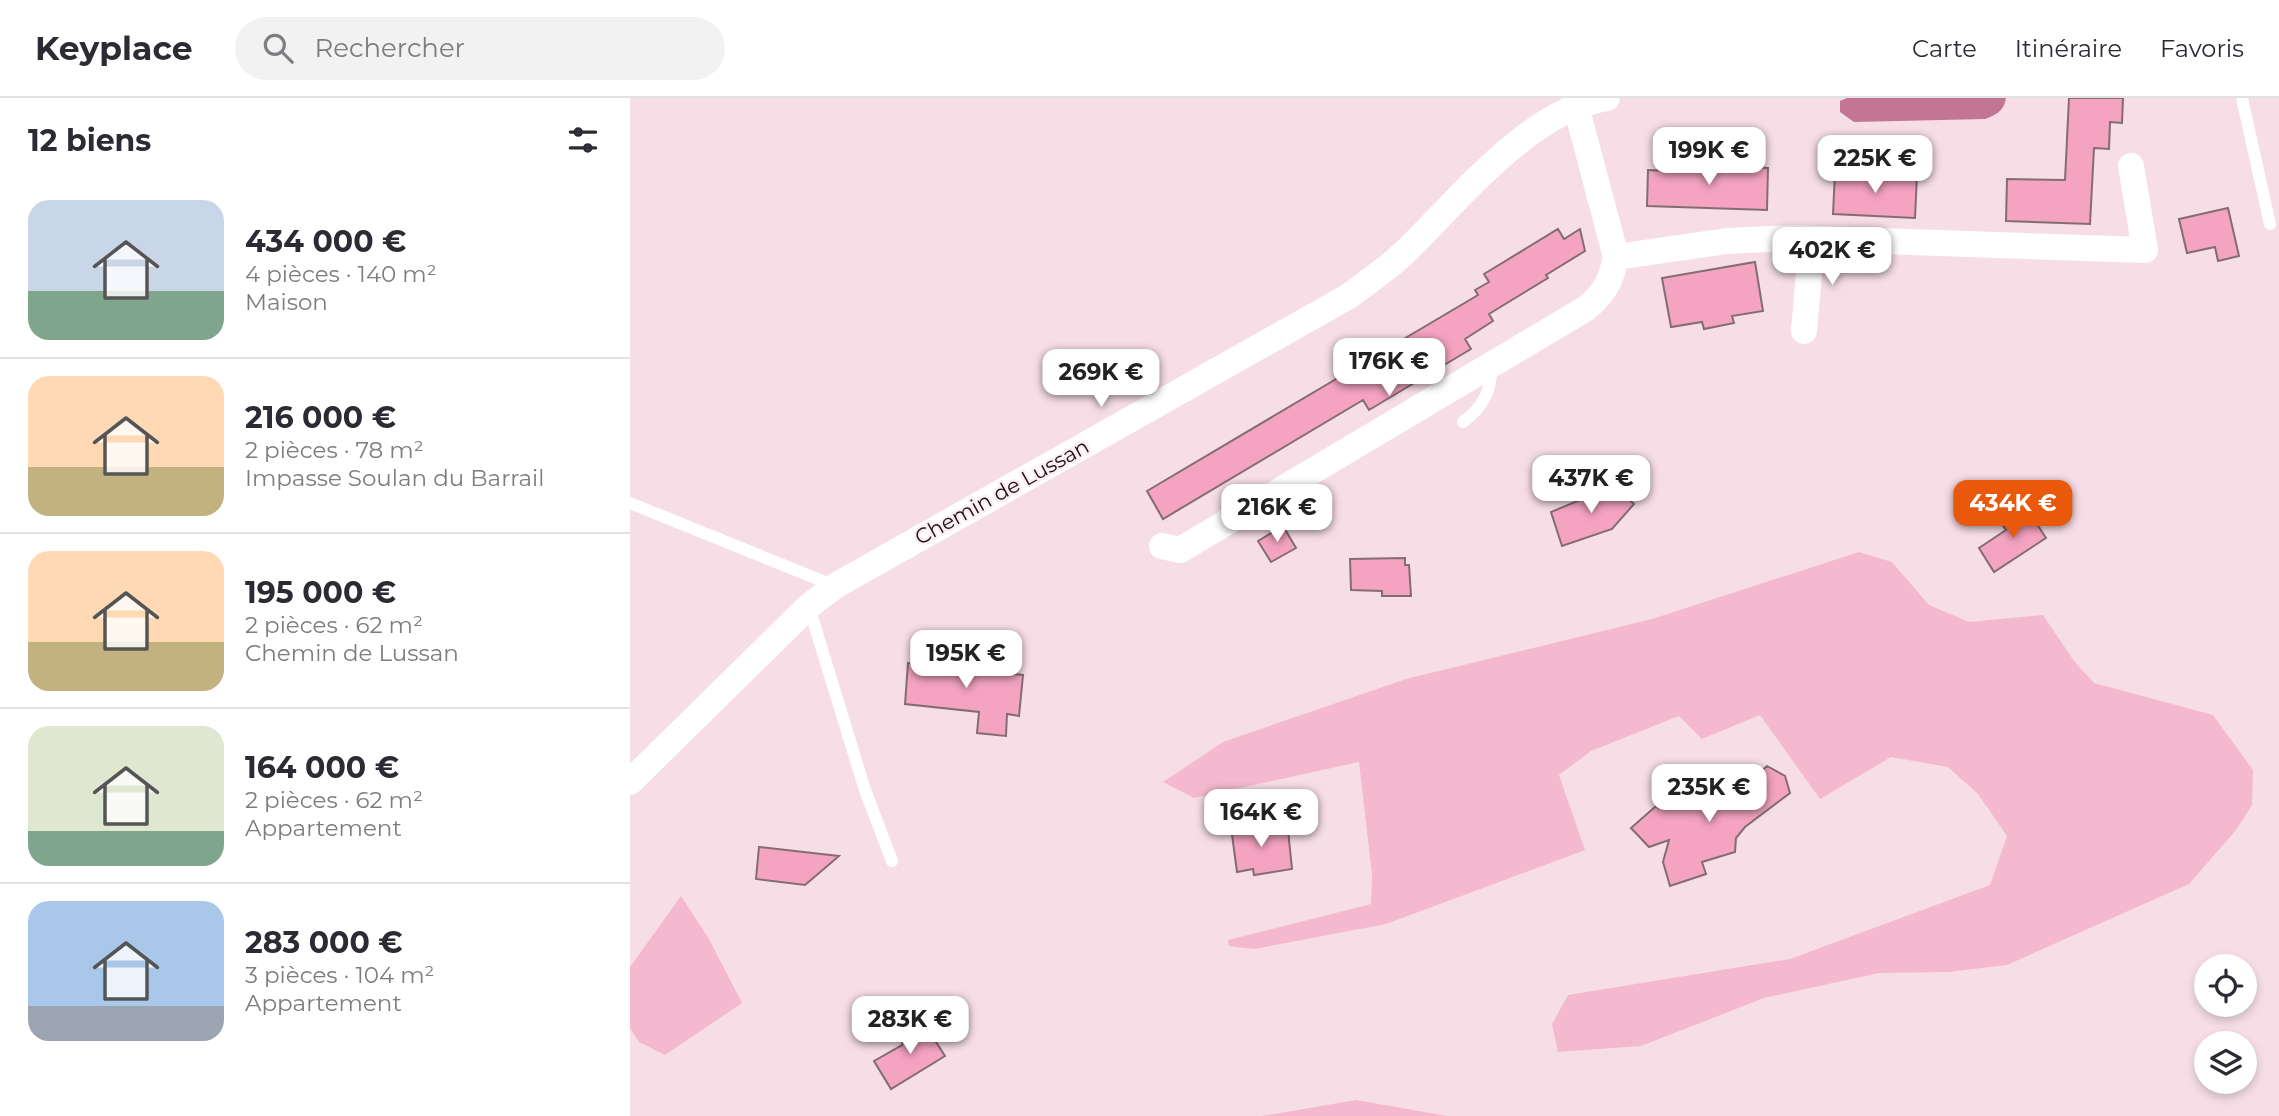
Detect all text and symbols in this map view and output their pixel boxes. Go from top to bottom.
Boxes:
search box [235,17,725,80]
text: Keyplace [35,28,193,68]
icon: search [259,29,297,67]
text: Rechercher [315,32,465,64]
text: Carte [1912,34,1977,63]
text: Itinéraire [2015,34,2122,63]
text: Favoris [2160,34,2244,63]
icon: filters [564,121,602,159]
text: 12 biens [28,122,151,159]
pin: 199K € [1652,127,1766,187]
text: 199K € [1669,136,1749,164]
pin: 225K € [1818,136,1932,195]
text: 225K € [1833,144,1917,172]
text: 434 000 € [245,223,406,260]
icon: home [84,228,168,312]
pin: 402K € [1775,228,1889,287]
text: 402K € [1788,236,1876,264]
text: 4 pièces · 140 m² [245,260,437,288]
text: Maison [245,288,328,316]
pin: 176K € [1332,338,1446,398]
text: 176K € [1349,347,1429,375]
pin: 269K € [1044,350,1158,409]
text: 269K € [1058,358,1144,386]
text: 216 000 € [245,399,396,436]
icon: home [84,404,168,488]
street label: Chemin de Lussan [910,433,1093,550]
text: 2 pièces · 78 m² [245,436,424,464]
pin: 437K € [1534,456,1648,515]
text: Impasse Soulan du Barrail [245,464,544,492]
text: 437K € [1548,464,1634,492]
pin: 434K € [1956,480,2070,540]
pin: 216K € [1220,484,1334,544]
text: 434K € [1969,489,2057,517]
text: 216K € [1237,493,1317,521]
text: 195 000 € [245,574,396,611]
icon: home [84,579,168,663]
text: 2 pièces · 62 m² [245,611,423,639]
pin: 195K € [909,630,1023,690]
text: Chemin de Lussan [245,639,459,667]
text: 195K € [926,639,1006,667]
text: 164 000 € [245,749,399,786]
icon: home [84,754,168,838]
pin: 235K € [1652,764,1766,824]
text: 235K € [1668,773,1750,801]
text: 2 pièces · 62 m² [245,786,423,814]
pin: 164K € [1204,790,1318,849]
text: 164K € [1220,798,1302,826]
text: Appartement [245,814,402,842]
text: 283 000 € [245,924,403,961]
icon: home [84,929,168,1013]
map controls [2194,954,2257,1094]
button: locate [2194,954,2257,1017]
text: 3 pièces · 104 m² [245,961,434,989]
text: Appartement [245,989,402,1017]
pin: 283K € [853,996,967,1056]
text: 283K € [868,1005,952,1033]
button: layers [2194,1031,2257,1094]

